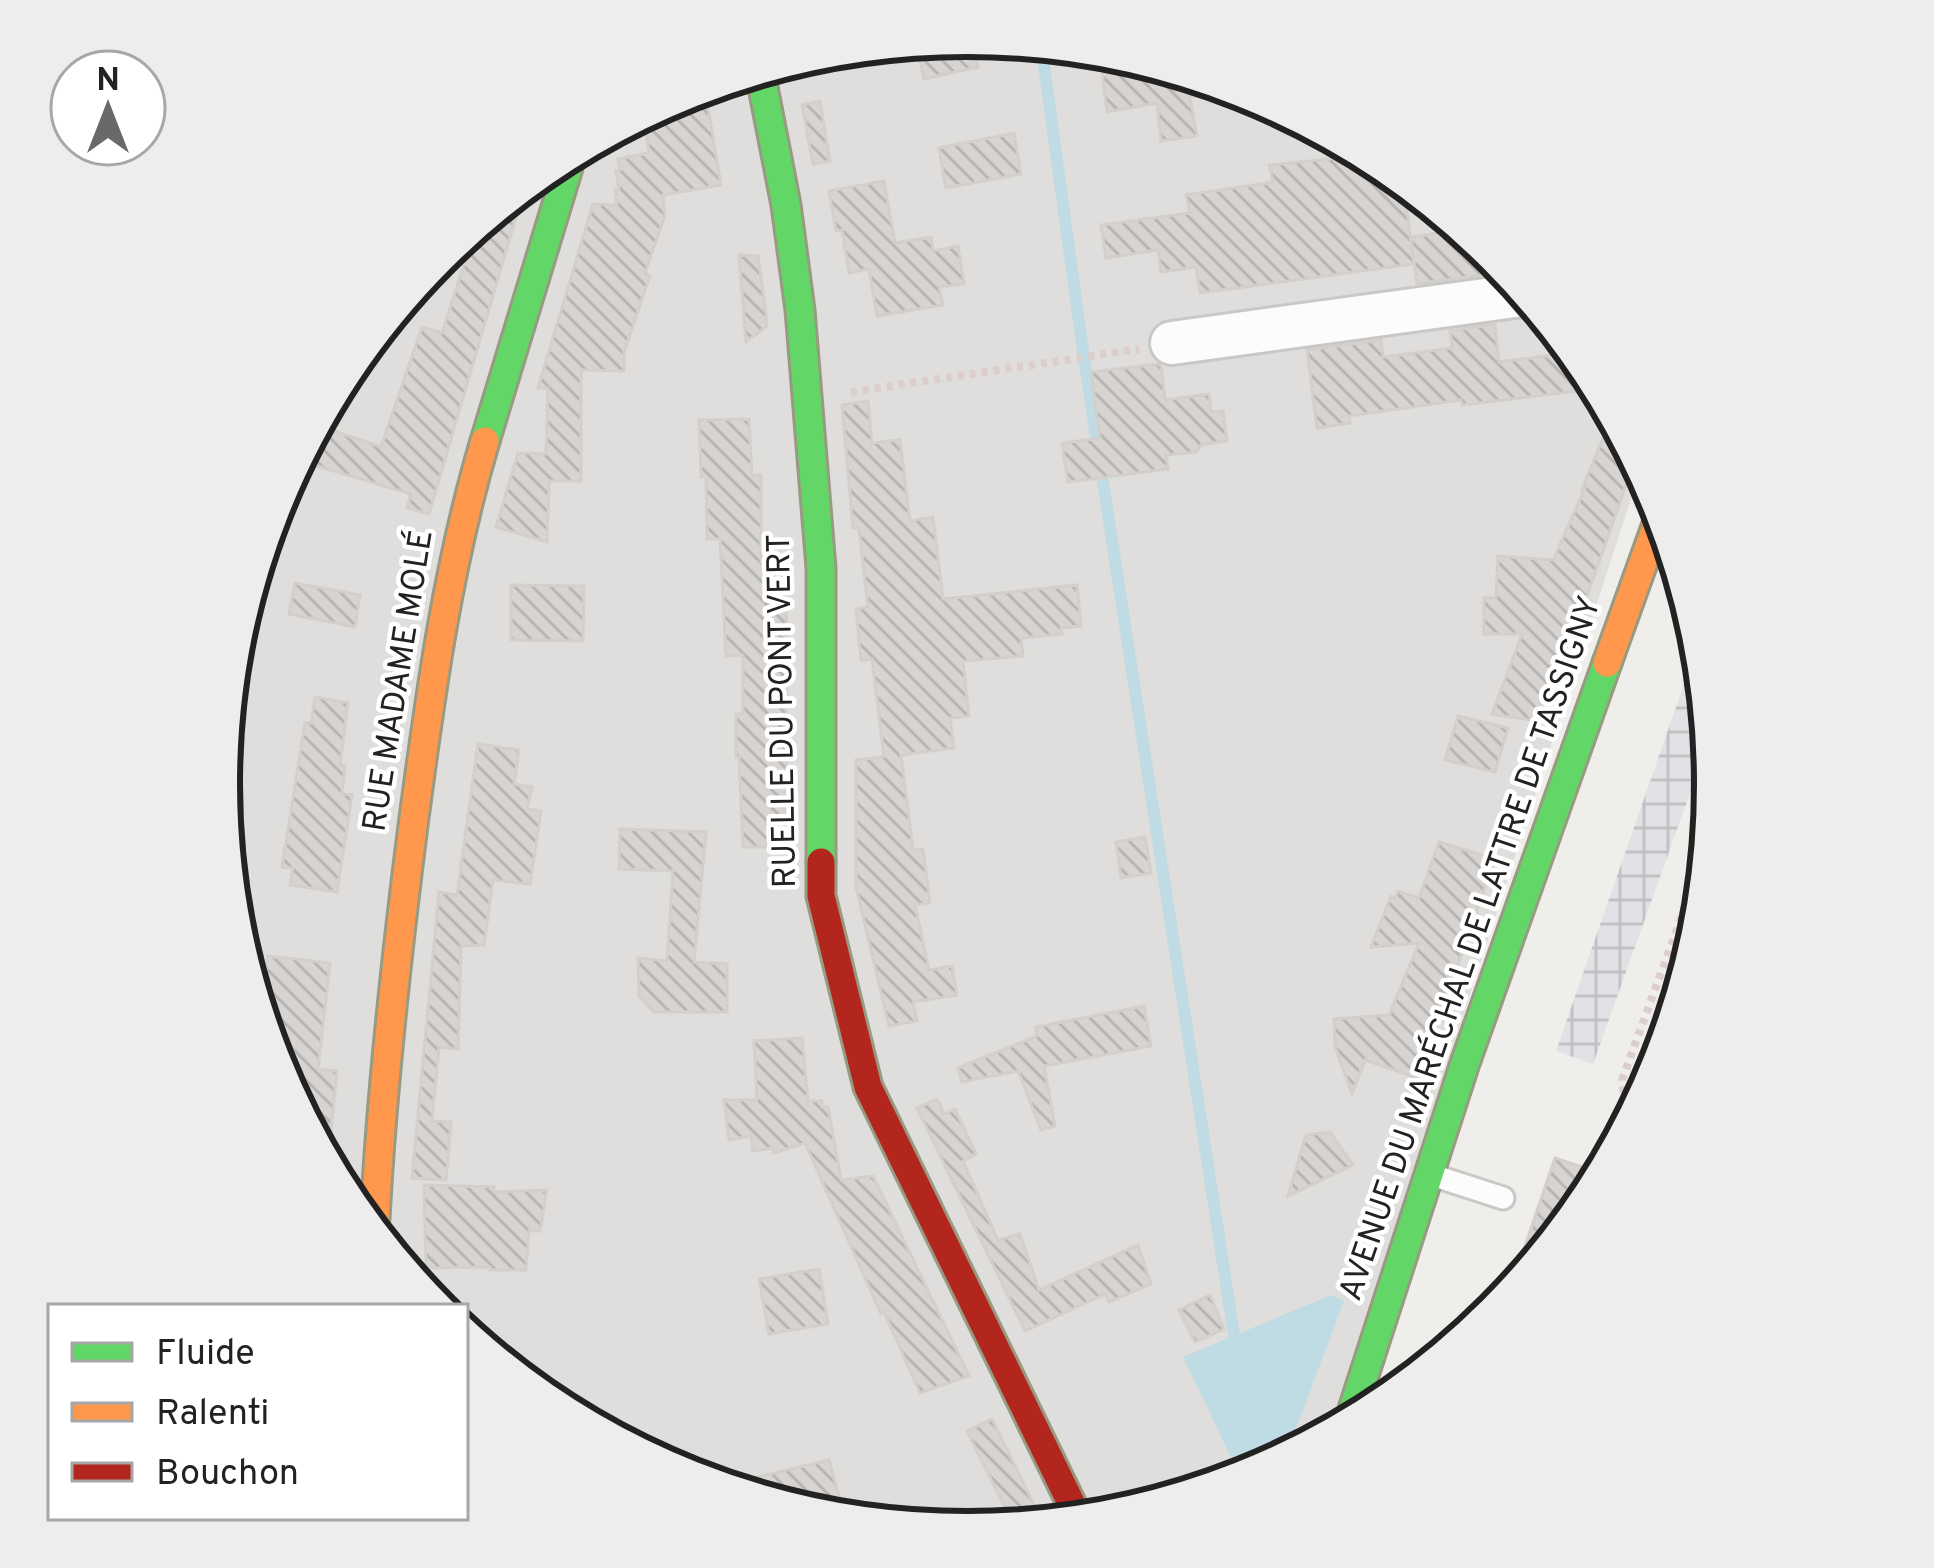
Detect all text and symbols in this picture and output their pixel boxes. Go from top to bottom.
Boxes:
north arrow [48,48,168,168]
text: N [96,61,120,103]
street label: RUE MADAME MOLÉ [354,527,445,835]
street label: RUELLE DU PONT VERT [760,533,808,889]
street label: AVENUE DU MARÉCHAL DE LATTRE DE TASSIGNY [1330,591,1613,1307]
legend [48,1304,468,1520]
text: Fluide [156,1332,255,1378]
text: Ralenti [156,1392,269,1438]
text: Bouchon [156,1452,299,1498]

